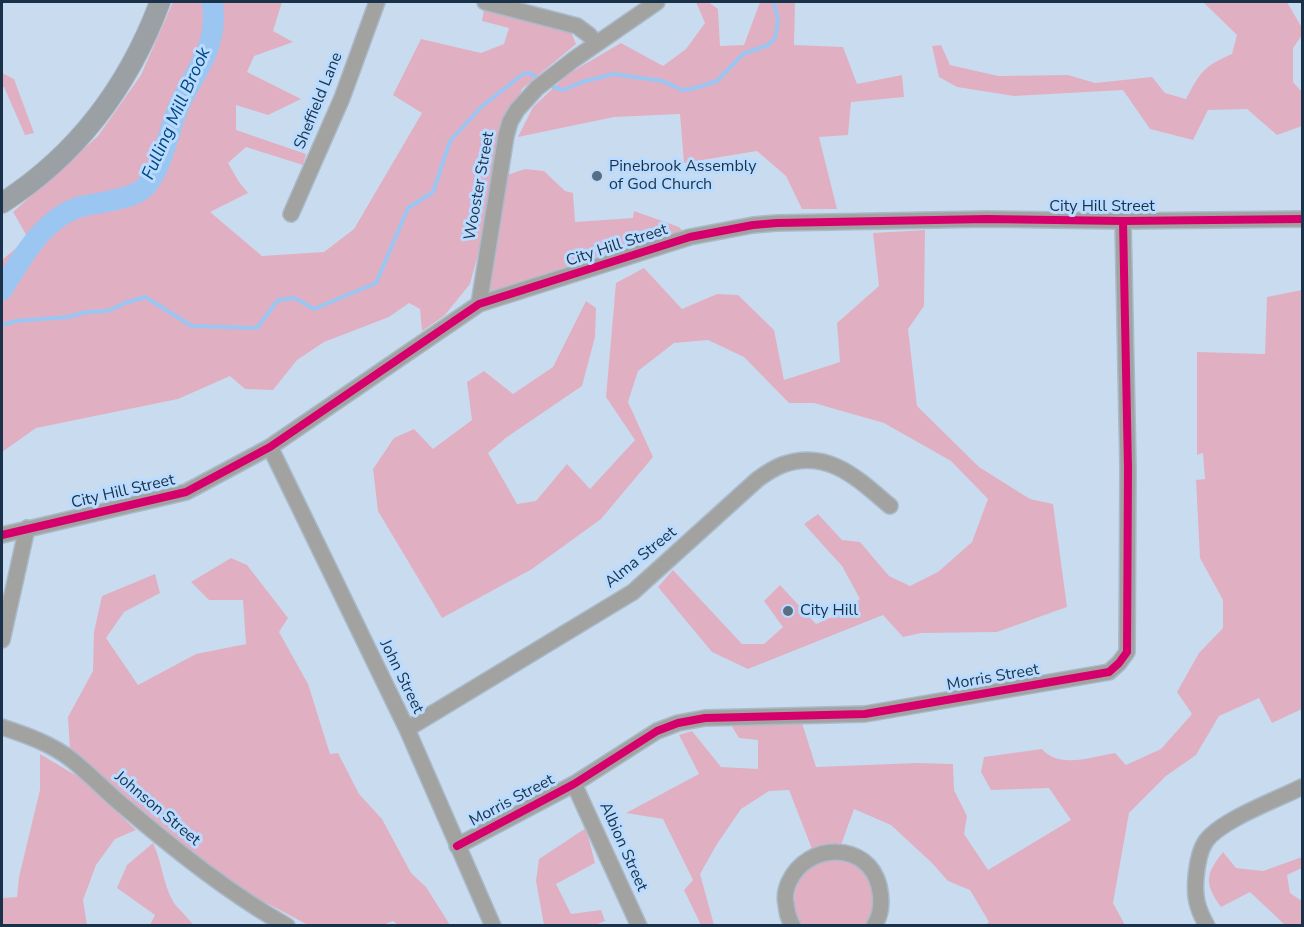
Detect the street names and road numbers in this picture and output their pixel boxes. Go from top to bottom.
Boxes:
street label: Sheffield Lane [291,50,347,152]
street label: Wooster Street [461,130,499,242]
street label: City Hill Street [1049,197,1155,217]
street label: City Hill Street [564,221,670,271]
street label: City Hill Street [69,471,177,513]
street label: Alma Street [601,523,681,593]
street label: John Street [375,637,427,717]
street label: Morris Street [945,660,1041,696]
street label: Johnson Street [110,768,204,850]
street label: Morris Street [466,771,558,831]
street label: Albion Street [595,800,651,894]

